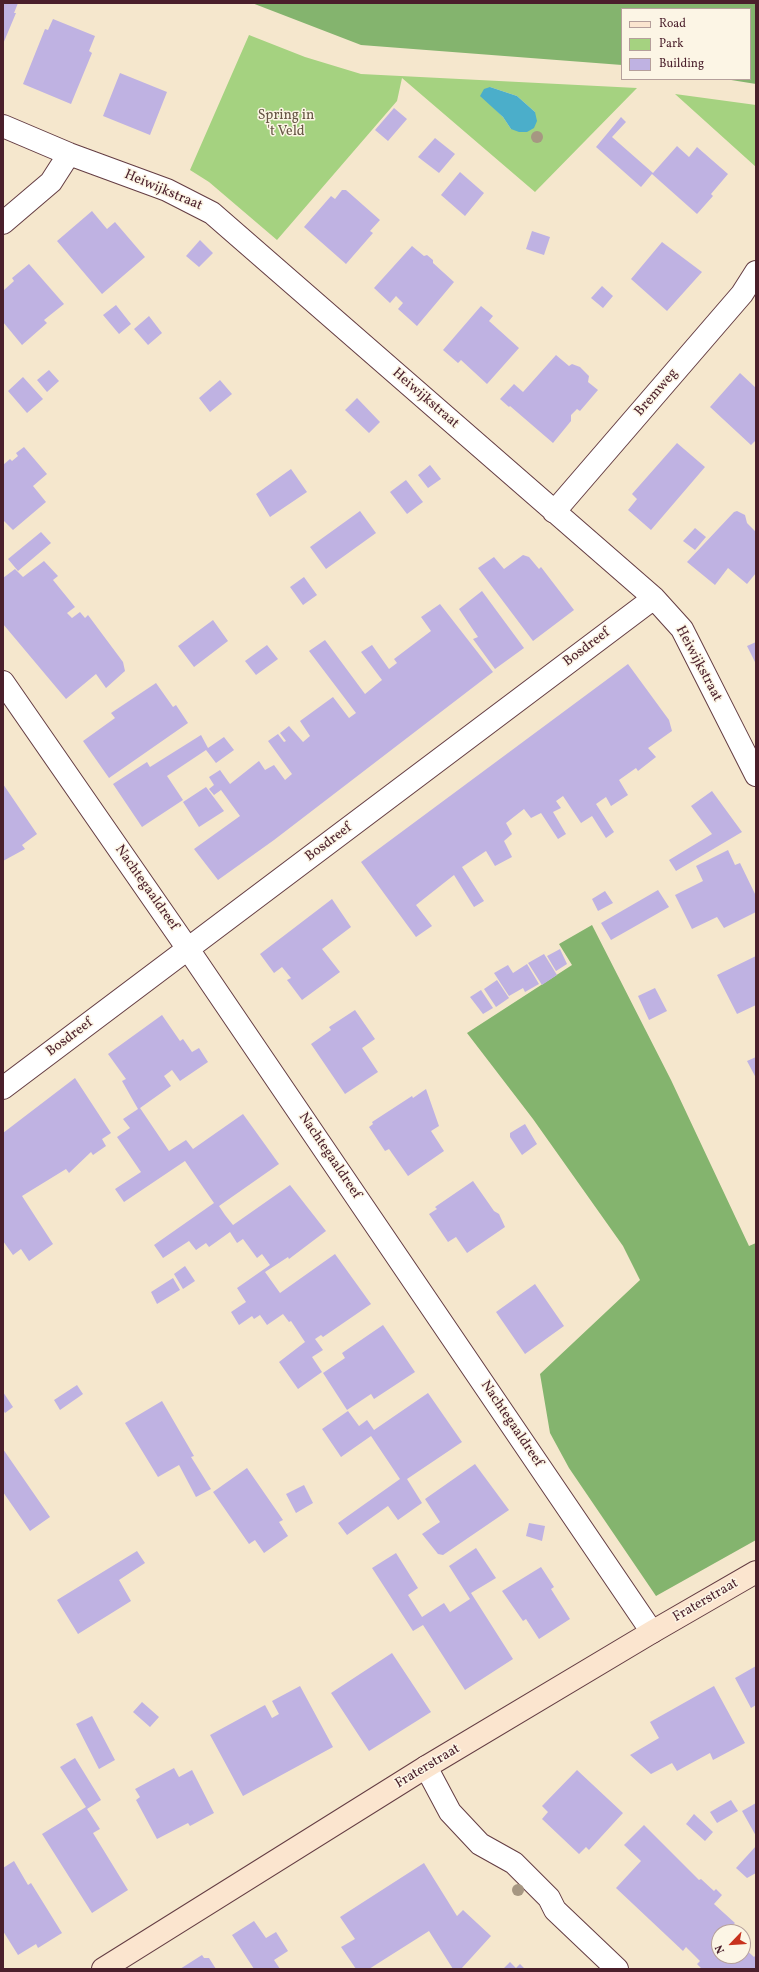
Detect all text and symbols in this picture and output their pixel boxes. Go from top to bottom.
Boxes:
legend [621,8,751,80]
text: Road [659,16,686,32]
text: Park [659,36,684,52]
text: Building [659,56,704,72]
park label: Spring in 't Veld [258,108,314,140]
street label: Heiwijkstraat [121,167,205,215]
street label: Heiwijkstraat [388,365,462,433]
street label: Bremweg [632,366,682,420]
street label: Heiwijkstraat [671,623,725,705]
street label: Bosdreef [560,625,614,671]
street label: Bosdreef [302,820,356,866]
street label: Nachtegaaldreef [110,842,182,934]
street label: Bosdreef [43,1015,97,1061]
street label: Nachtegaaldreef [294,1110,364,1202]
street label: Nachtegaaldreef [476,1378,546,1470]
street label: Fraterstraat [670,1576,742,1626]
street label: Fraterstraat [392,1741,464,1793]
north arrow [711,1924,751,1964]
text: N [712,1942,729,1956]

